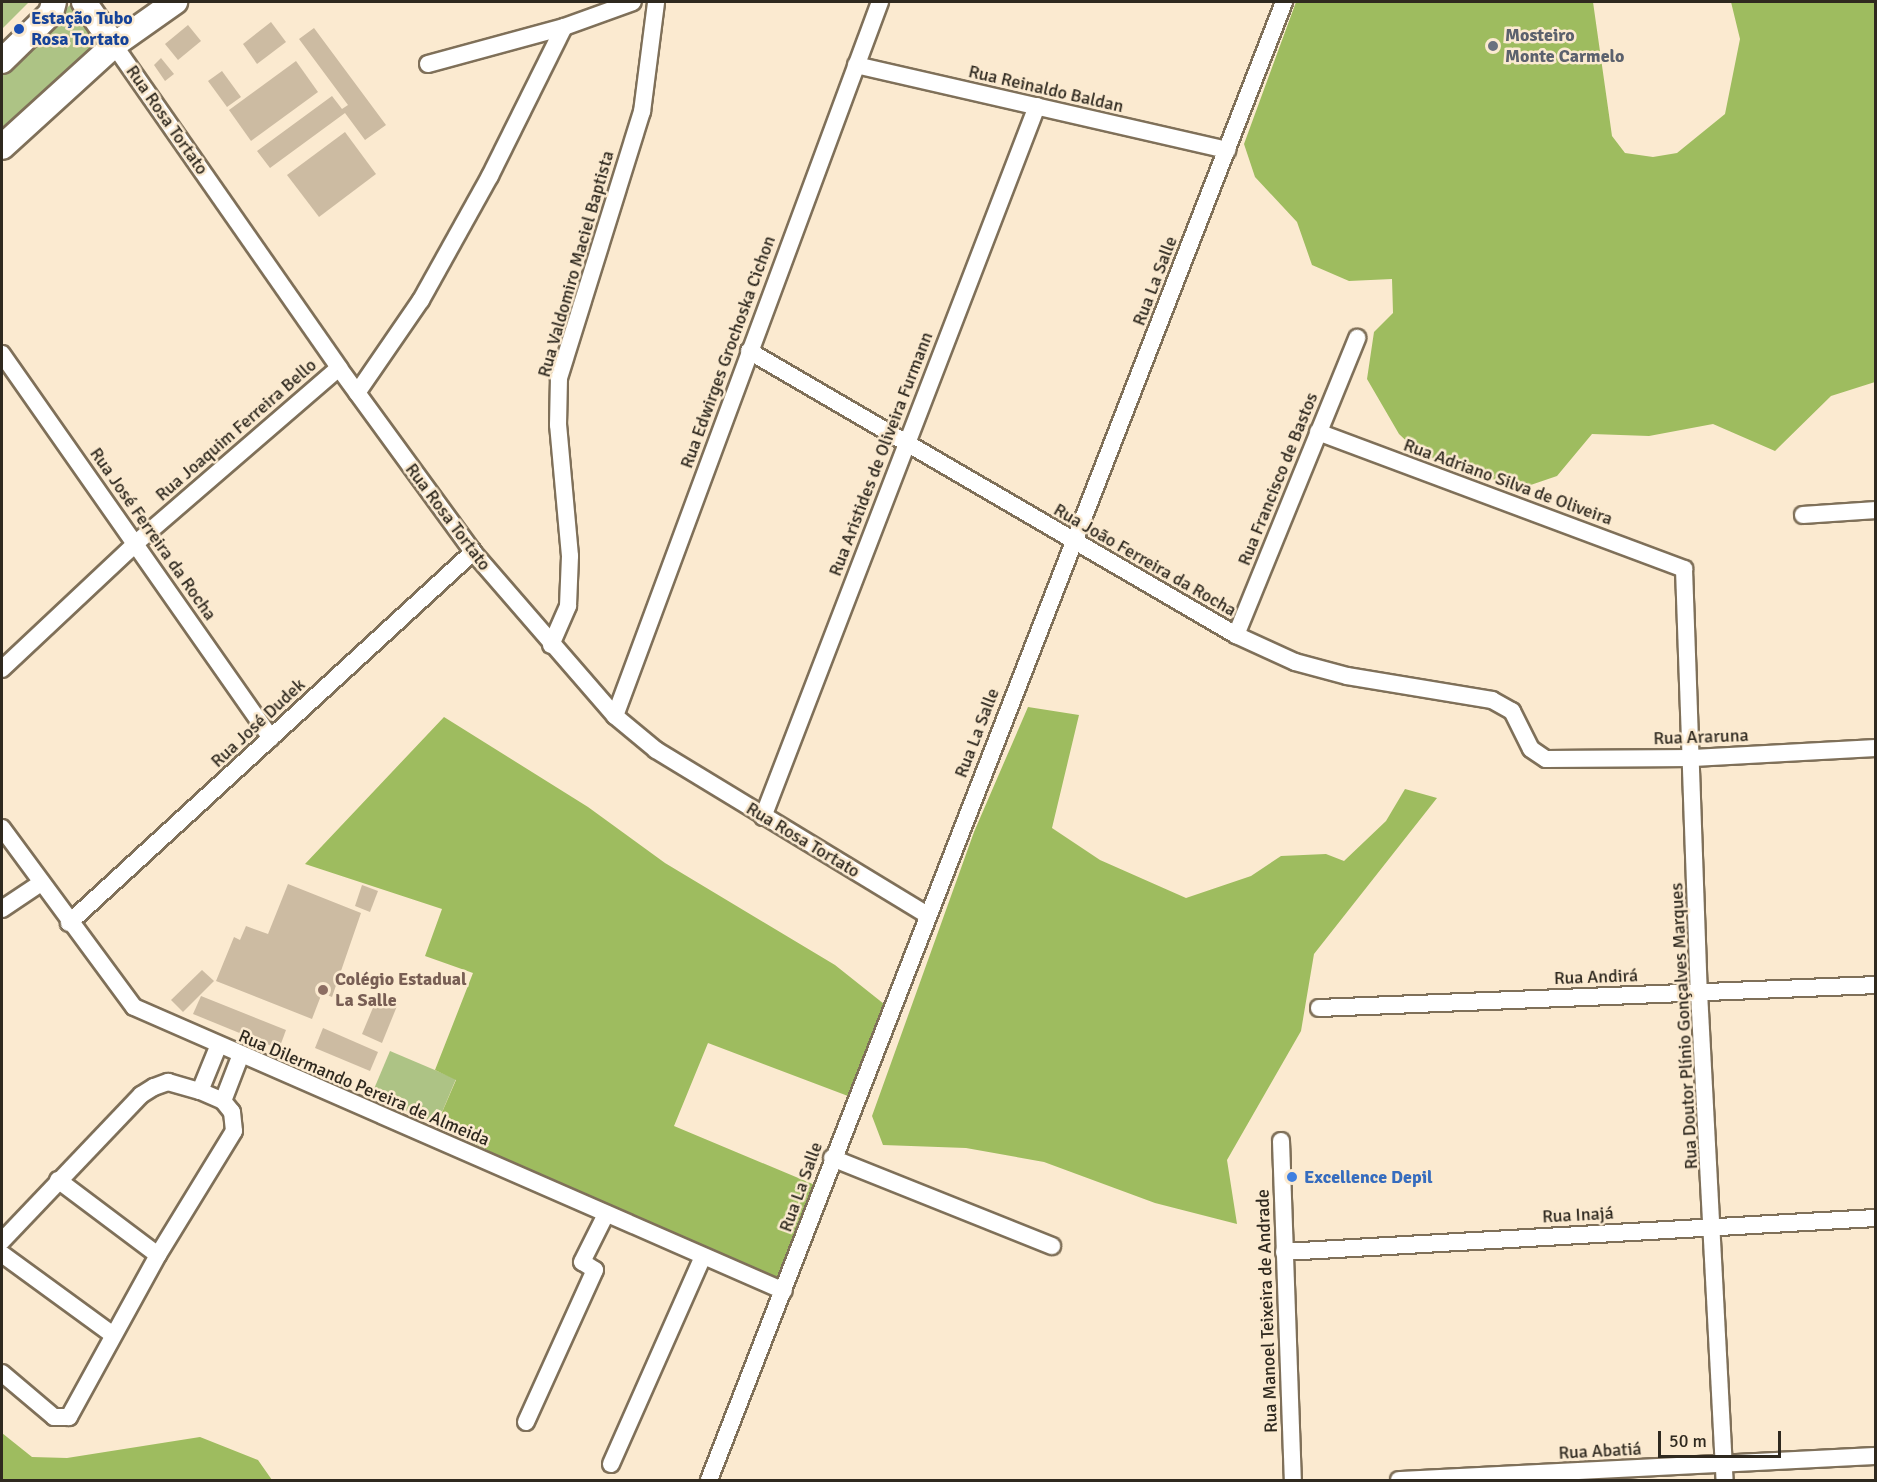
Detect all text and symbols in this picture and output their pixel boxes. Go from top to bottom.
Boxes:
place label: Estação Tubo Rosa Tortato [31,8,133,50]
marker: Estação Tubo Rosa Tortato [12,22,26,36]
place label: Mosteiro Monte Carmelo [1505,25,1624,68]
marker: Mosteiro Monte Carmelo [1486,39,1500,53]
street label: Rua Rosa Tortato [121,61,213,179]
street label: Rua Reinaldo Baldan [966,61,1126,117]
street label: Rua Valdomiro Maciel Baptista [533,148,619,380]
street label: Rua Edwirges Grochoska Cichon [676,233,780,471]
street label: Rua La Salle [1128,233,1182,329]
street label: Rua Aristides de Oliveira Furmann [824,329,938,579]
street label: Rua Joaquim Ferreira Bello [151,354,321,506]
street label: Rua Francisco de Bastos [1233,389,1323,569]
street label: Rua Adriano Silva de Oliveira [1401,434,1615,530]
street label: Rua José Ferreira da Rocha [85,443,221,625]
street label: Rua Rosa Tortato [401,459,495,575]
street label: Rua João Ferreira da Rocha [1050,499,1240,621]
street label: Rua José Dudek [206,674,310,772]
street label: Rua La Salle [950,685,1004,781]
street label: Rua Araruna [1653,725,1749,749]
street label: Rua Rosa Tortato [742,798,864,882]
street label: Rua Doutor Plínio Gonçalves Marques [1666,882,1702,1170]
street label: Rua Andirá [1554,965,1638,989]
place label: Colégio Estadual La Salle [335,969,467,1012]
marker: Colégio Estadual La Salle [316,983,330,997]
street label: Rua Dilermando Pereira de Almeida [235,1025,493,1151]
street label: Rua La Salle [775,1139,827,1235]
place label: Excellence Depil [1304,1166,1433,1188]
marker: Excellence Depil [1285,1170,1299,1184]
street label: Rua Manoel Teixeira de Andrade [1252,1189,1282,1433]
street label: Rua Inajá [1542,1202,1614,1228]
scale bar [1661,1419,1784,1457]
text: 50 m [1669,1430,1707,1452]
street label: Rua Abatiá [1558,1438,1642,1464]

